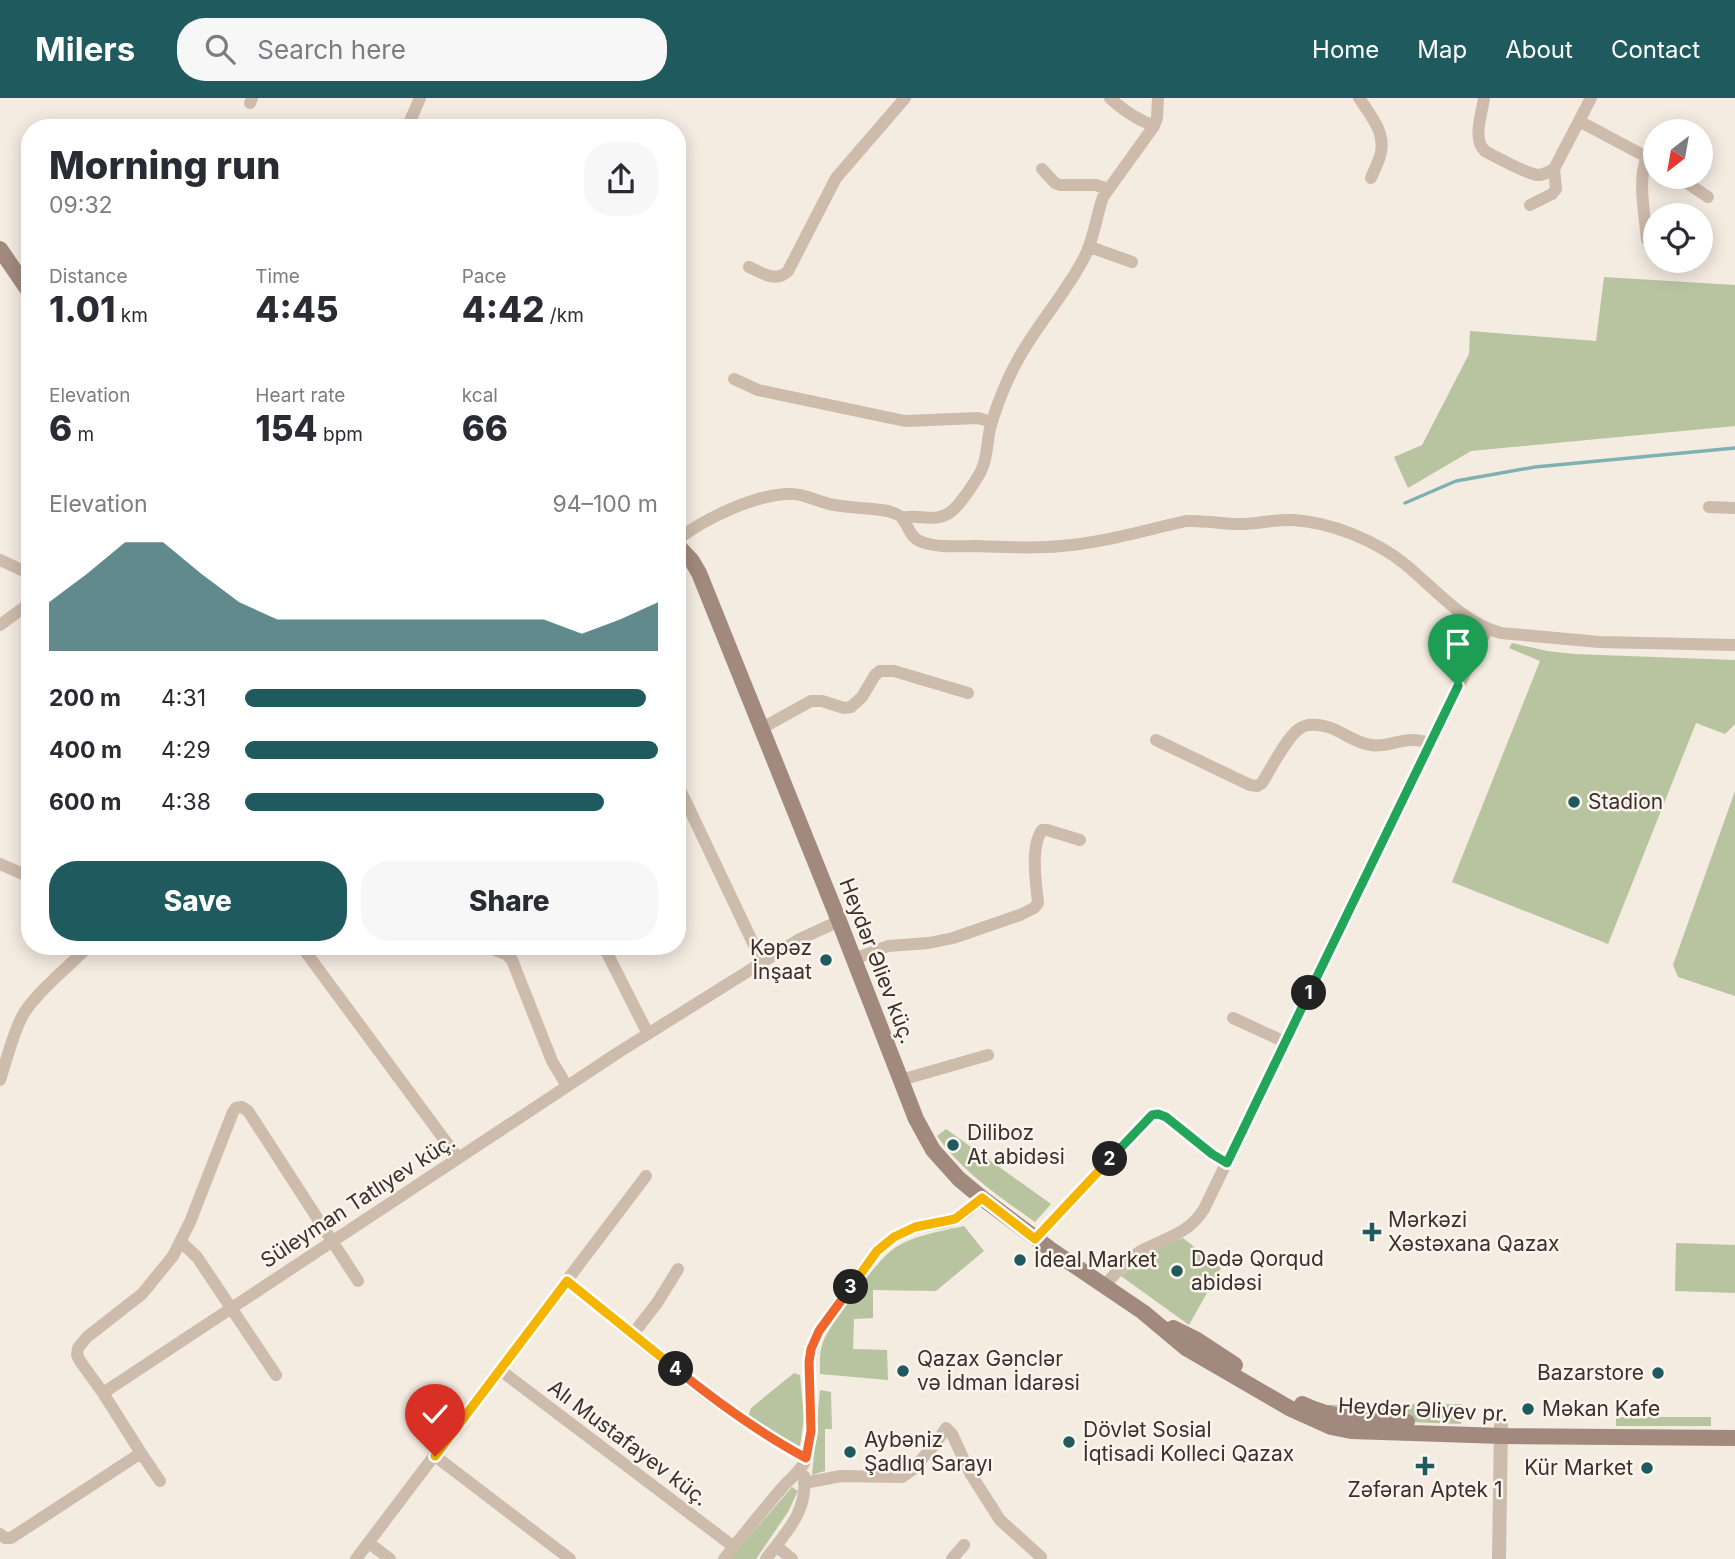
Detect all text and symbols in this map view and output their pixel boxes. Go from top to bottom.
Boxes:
search box [177,18,667,81]
text: Milers [35,29,135,69]
icon: search [201,30,239,68]
text: Search here [257,34,406,65]
text: Home [1312,35,1379,64]
text: Map [1417,35,1467,64]
text: About [1505,35,1573,64]
text: Contact [1611,35,1700,64]
north arrow [1643,119,1713,189]
map controls [1643,119,1713,273]
text: Morning run [49,142,280,188]
button: share [584,142,658,216]
text: 09:32 [49,191,113,219]
button: locate [1643,203,1713,273]
text: Distance [49,265,127,288]
text: Time [255,265,300,288]
text: Pace [462,265,506,288]
text: 1.01 [49,288,115,330]
text: 4:45 [255,288,339,330]
text: 4:42 [462,288,545,330]
text: km [115,304,148,327]
text: /km [545,304,584,327]
text: Elevation [49,384,130,407]
text: Heart rate [255,384,345,407]
text: kcal [462,384,498,407]
text: 6 [49,407,72,449]
text: 154 [255,407,318,449]
text: 66 [462,407,508,449]
text: m [72,423,94,446]
text: bpm [318,423,363,446]
text: Elevation [49,490,148,518]
text: 94–100 m [552,490,658,518]
pin [1428,614,1488,686]
icon: arrive [1439,625,1477,663]
text: 200 m [49,684,121,712]
text: 4:31 [161,684,206,712]
text: 400 m [49,736,122,764]
text: 4:29 [161,736,211,764]
text: 600 m [49,788,121,816]
text: 4:38 [161,788,211,816]
place label: Stadion [1588,789,1663,814]
marker: Stadion [1566,794,1582,810]
button: Save [49,861,347,941]
button: Share [361,861,658,941]
street label: Heydər Əliev küç. [834,875,921,1047]
place label: Kəpəz İnşaat [750,935,812,984]
marker: Kəpəz İnşaat [818,952,834,968]
pin: 1 [1292,976,1326,1010]
text: 1 [1304,981,1313,1004]
place label: Diliboz At abidəsi [967,1120,1065,1169]
street label: Süleyman Tatlıyev küç. [256,1128,460,1273]
marker: Diliboz At abidəsi [945,1137,961,1153]
pin: 2 [1092,1142,1128,1176]
text: 2 [1104,1147,1115,1170]
place label: Mərkəzi Xəstəxana Qazax [1388,1207,1560,1256]
marker: Mərkəzi Xəstəxana Qazax [1362,1222,1382,1242]
place label: İdeal Market [1034,1246,1157,1272]
place label: Dədə Qorqud abidəsi [1191,1246,1324,1295]
marker: İdeal Market [1012,1252,1028,1268]
marker: Dədə Qorqud abidəsi [1169,1263,1185,1279]
pin: 3 [834,1270,868,1304]
text: 3 [844,1275,857,1298]
place label: Qazax Gənclər və İdman İdarəsi [917,1346,1080,1395]
pin: 4 [658,1352,694,1386]
text: 4 [669,1357,682,1380]
place label: Bazarstore [1537,1360,1644,1385]
marker: Qazax Gənclər və İdman İdarəsi [895,1363,911,1379]
marker: Bazarstore [1650,1365,1666,1381]
street label: Alı Mustafayev küç. [543,1374,713,1511]
pin [405,1384,465,1456]
street label: Heydər Əliyev pr. [1337,1393,1509,1426]
icon: check [416,1395,454,1433]
place label: Məkan Kafe [1542,1396,1660,1421]
marker: Məkan Kafe [1520,1401,1536,1417]
place label: Dövlət Sosial İqtisadi Kolleci Qazax [1083,1417,1294,1466]
place label: Aybəniz Şadlıq Sarayı [864,1427,993,1476]
marker: Dövlət Sosial İqtisadi Kolleci Qazax [1061,1434,1077,1450]
marker: Aybəniz Şadlıq Sarayı [842,1444,858,1460]
place label: Kür Market [1524,1455,1633,1480]
marker: Zəfəran Aptek 1 [1417,1458,1433,1474]
marker: Kür Market [1639,1460,1655,1476]
place label: Zəfəran Aptek 1 [1347,1477,1503,1502]

